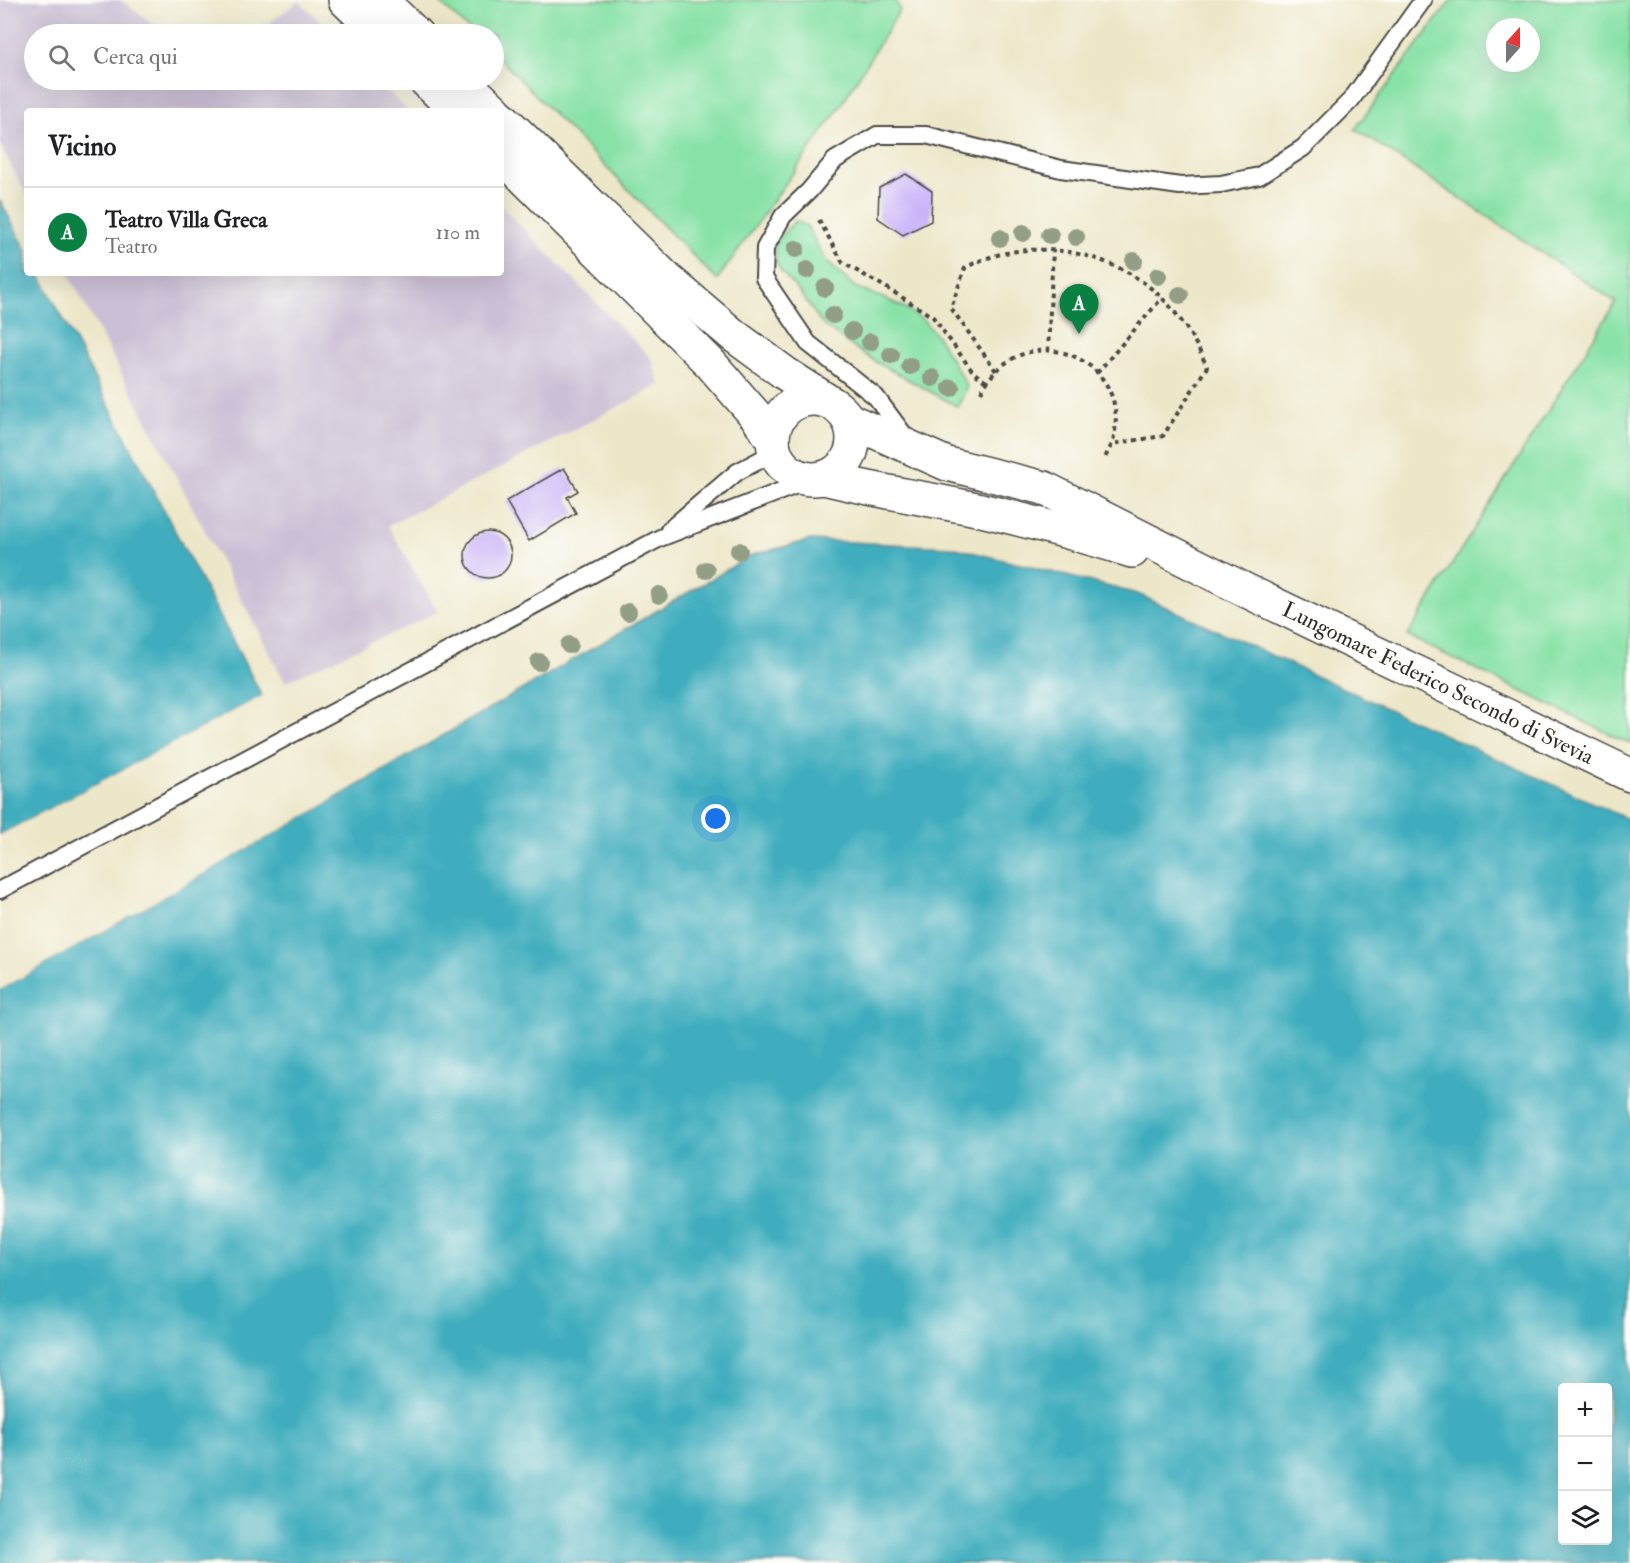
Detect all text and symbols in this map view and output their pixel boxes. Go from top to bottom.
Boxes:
north arrow [1486,18,1540,72]
search box [24,24,504,90]
icon: search [45,41,78,74]
text: Cerca qui [93,43,178,71]
text: Vicino [48,131,116,163]
text: Teatro Villa Greca [105,206,267,234]
text: A [61,220,74,245]
text: 110 m [436,220,480,245]
text: Teatro [105,234,157,259]
pin: A [1060,284,1098,334]
street label: Lungomare Federico Secondo di Svevia [1278,595,1599,771]
your location [701,804,730,833]
map controls [1558,1383,1612,1545]
button: + [1558,1383,1612,1437]
button: − [1558,1437,1612,1491]
button: layers [1558,1491,1612,1545]

